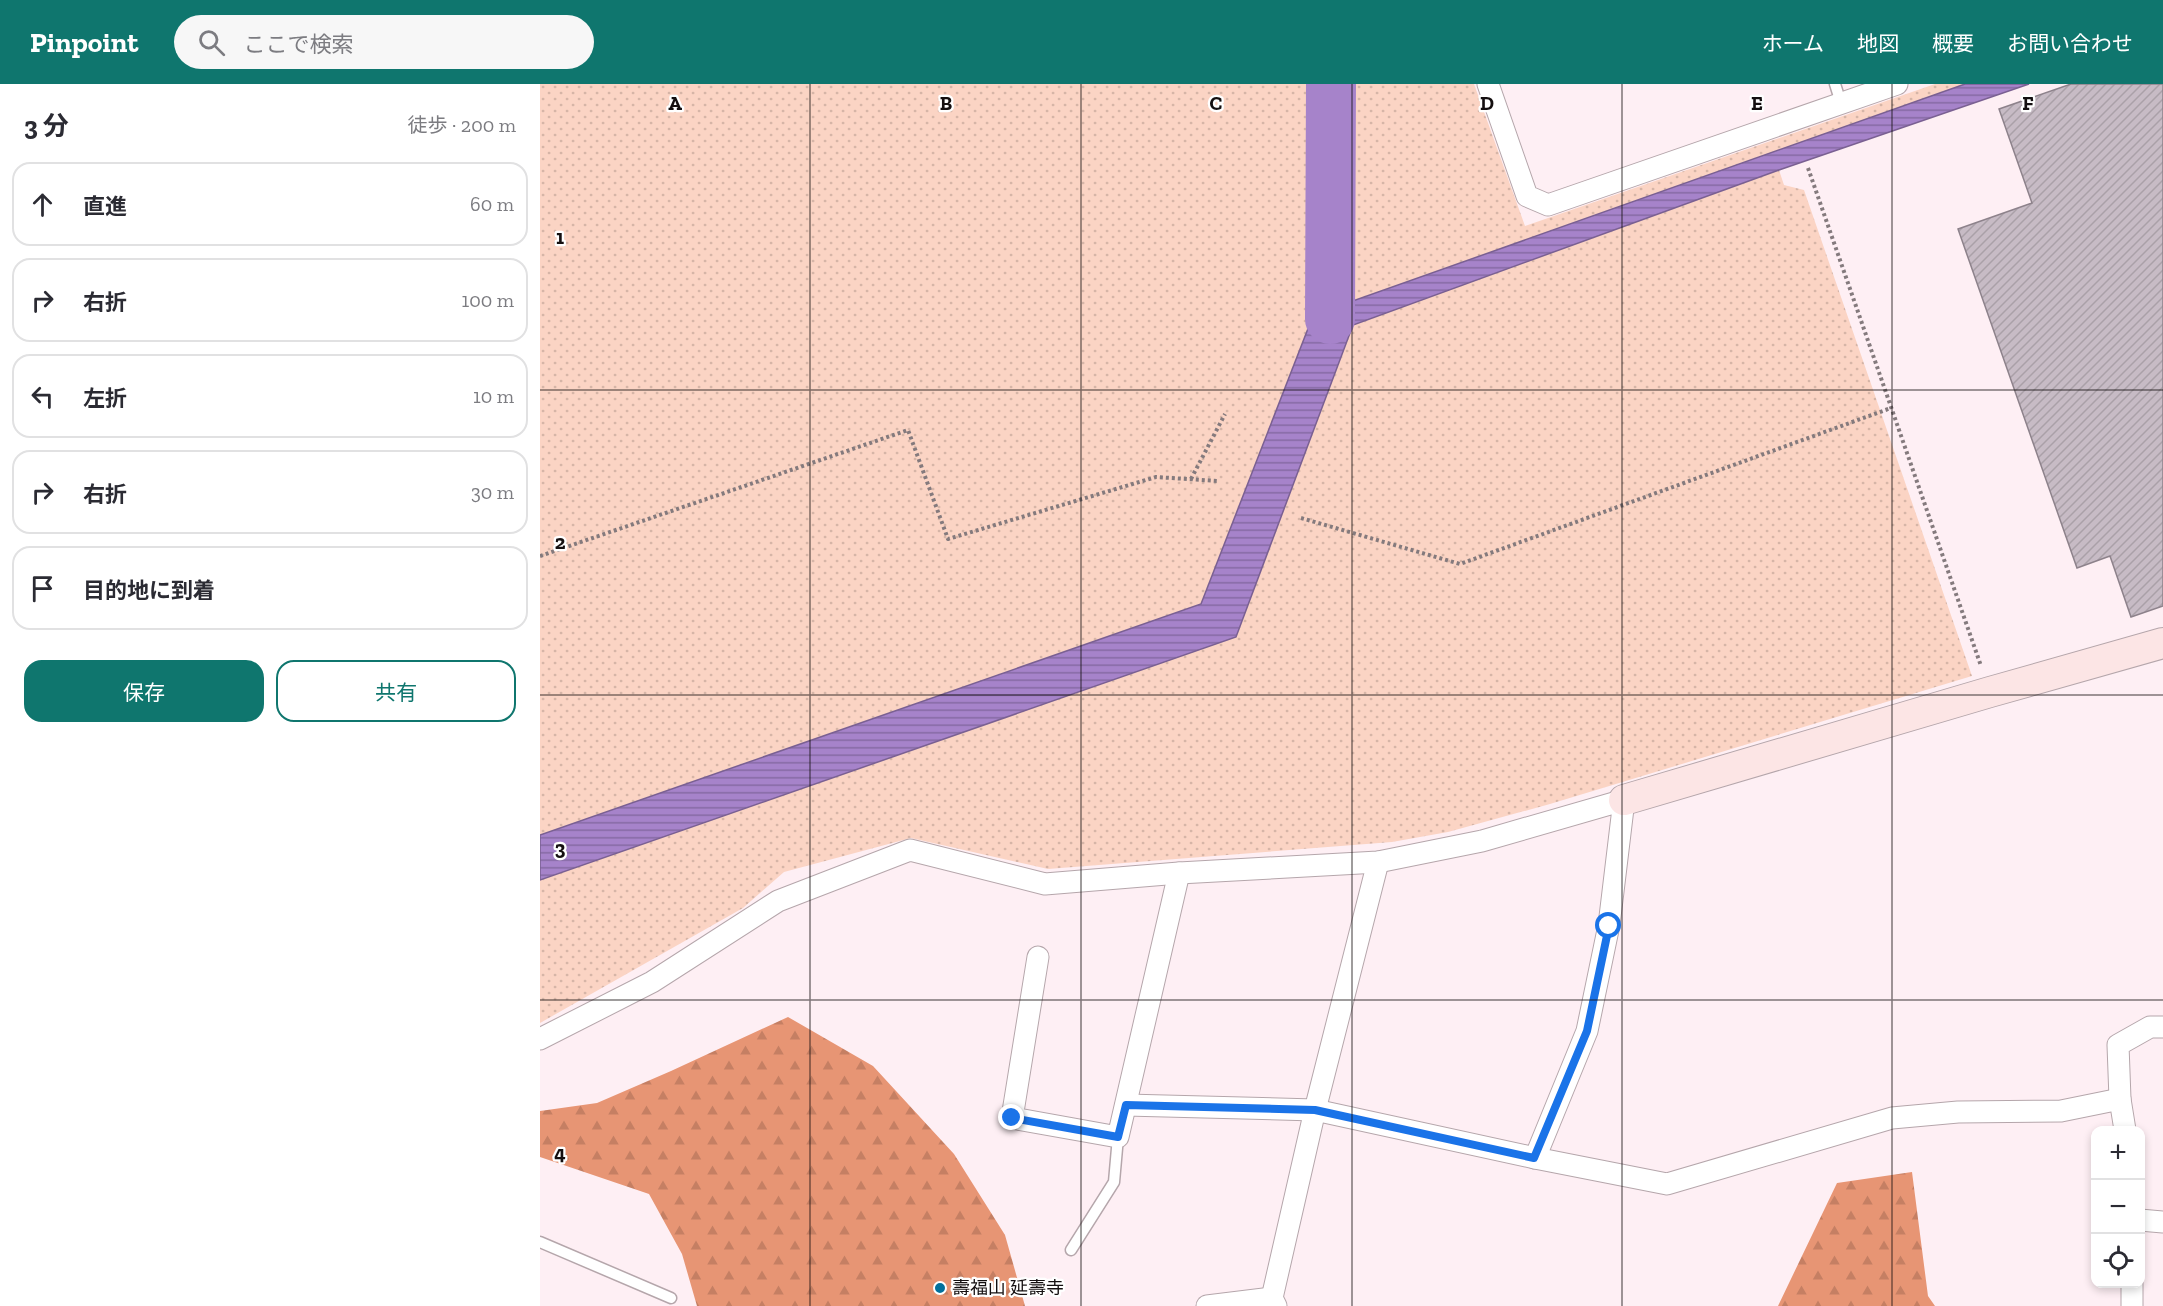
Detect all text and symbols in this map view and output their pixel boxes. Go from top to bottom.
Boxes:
search box [174,15,594,69]
text: Pinpoint [30,26,138,59]
icon: search [195,26,228,59]
text: ここで検索 [243,31,354,58]
text: ホーム [1762,31,1824,56]
text: 地図 [1857,31,1899,56]
text: 概要 [1932,31,1974,56]
text: お問い合わせ [2007,31,2133,56]
text: A [668,91,682,115]
text: B [940,91,952,115]
text: C [1210,91,1223,115]
text: D [1480,91,1494,115]
text: E [1751,91,1763,115]
text: F [2022,91,2034,115]
text: 3 分 [24,110,69,142]
text: 徒歩 · 200 m [407,113,516,137]
icon: ahead [26,188,59,221]
text: 60 m [470,192,514,216]
text: 直進 [83,193,127,220]
text: 1 [556,225,564,249]
icon: right [26,284,59,317]
text: 100 m [461,288,514,312]
text: 右折 [83,289,127,316]
icon: left [26,380,59,413]
text: 10 m [473,384,514,408]
text: 左折 [83,385,127,412]
icon: right [26,476,59,509]
text: 30 m [471,480,514,504]
text: 右折 [83,481,127,508]
text: 2 [555,530,566,554]
icon: arrive [26,572,59,605]
text: 目的地に到着 [83,577,215,604]
button: 保存 [24,660,264,722]
button: 共有 [276,660,516,722]
text: 3 [555,836,566,860]
route start [1595,912,1621,938]
route end [998,1104,1024,1130]
map controls [2091,1126,2145,1288]
button: + [2091,1126,2145,1180]
text: 4 [554,1141,566,1165]
button: − [2091,1180,2145,1234]
button: locate [2091,1234,2145,1288]
place label: 壽福山 延壽寺 [952,1277,1064,1299]
marker: 壽福山 延壽寺 [933,1281,947,1295]

